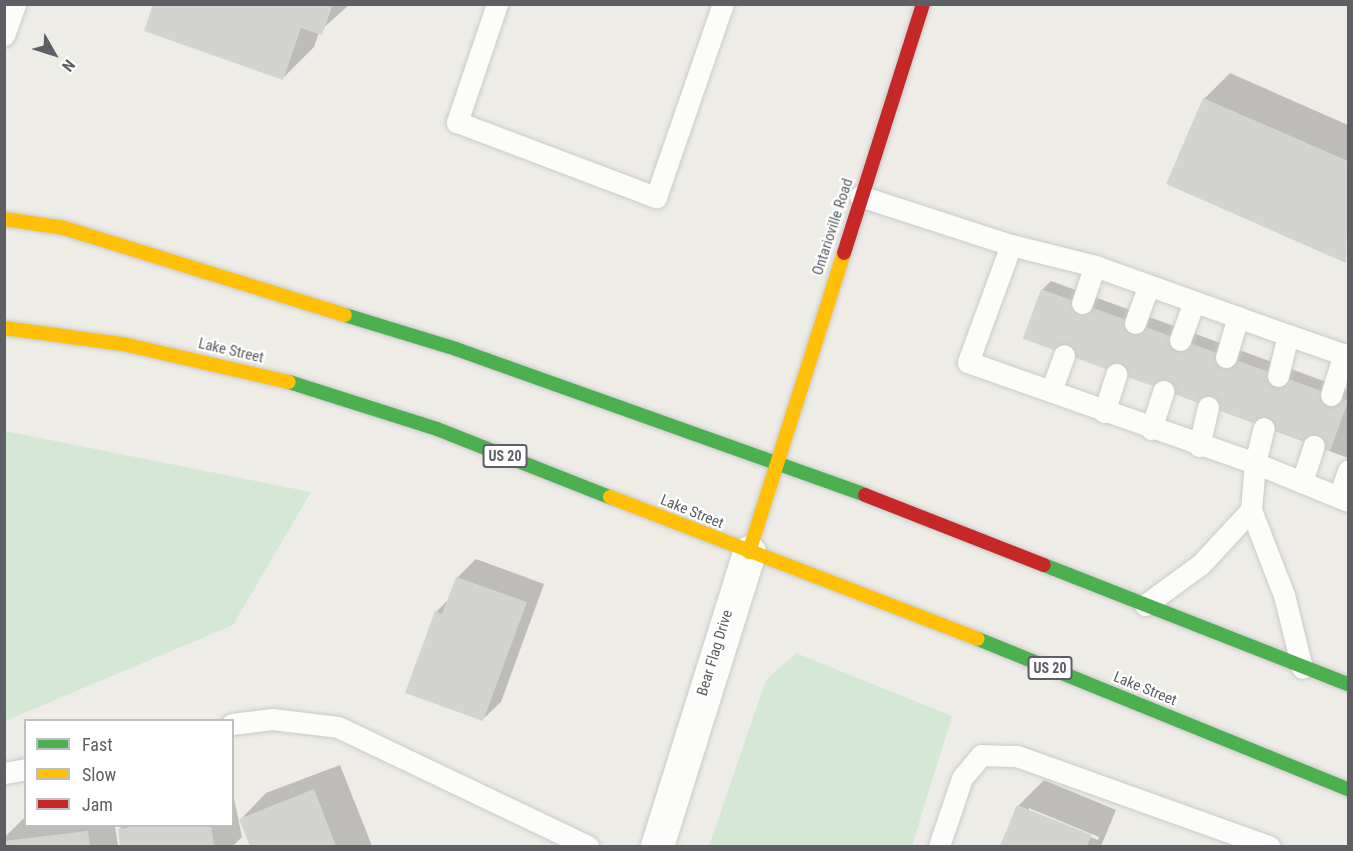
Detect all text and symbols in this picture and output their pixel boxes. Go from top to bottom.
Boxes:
north arrow [24,24,84,84]
text: N [58,56,79,75]
street label: Ontarioville Road [809,176,857,278]
street label: Lake Street [197,335,265,367]
road number: US 20 [482,445,528,467]
street label: Lake Street [658,491,726,533]
street label: Bear Flag Drive [693,608,737,698]
road number: US 20 [1028,657,1072,679]
street label: Lake Street [1111,668,1179,710]
legend [24,719,234,827]
text: Fast [82,734,113,755]
text: Slow [82,764,116,785]
text: Jam [82,794,113,815]

